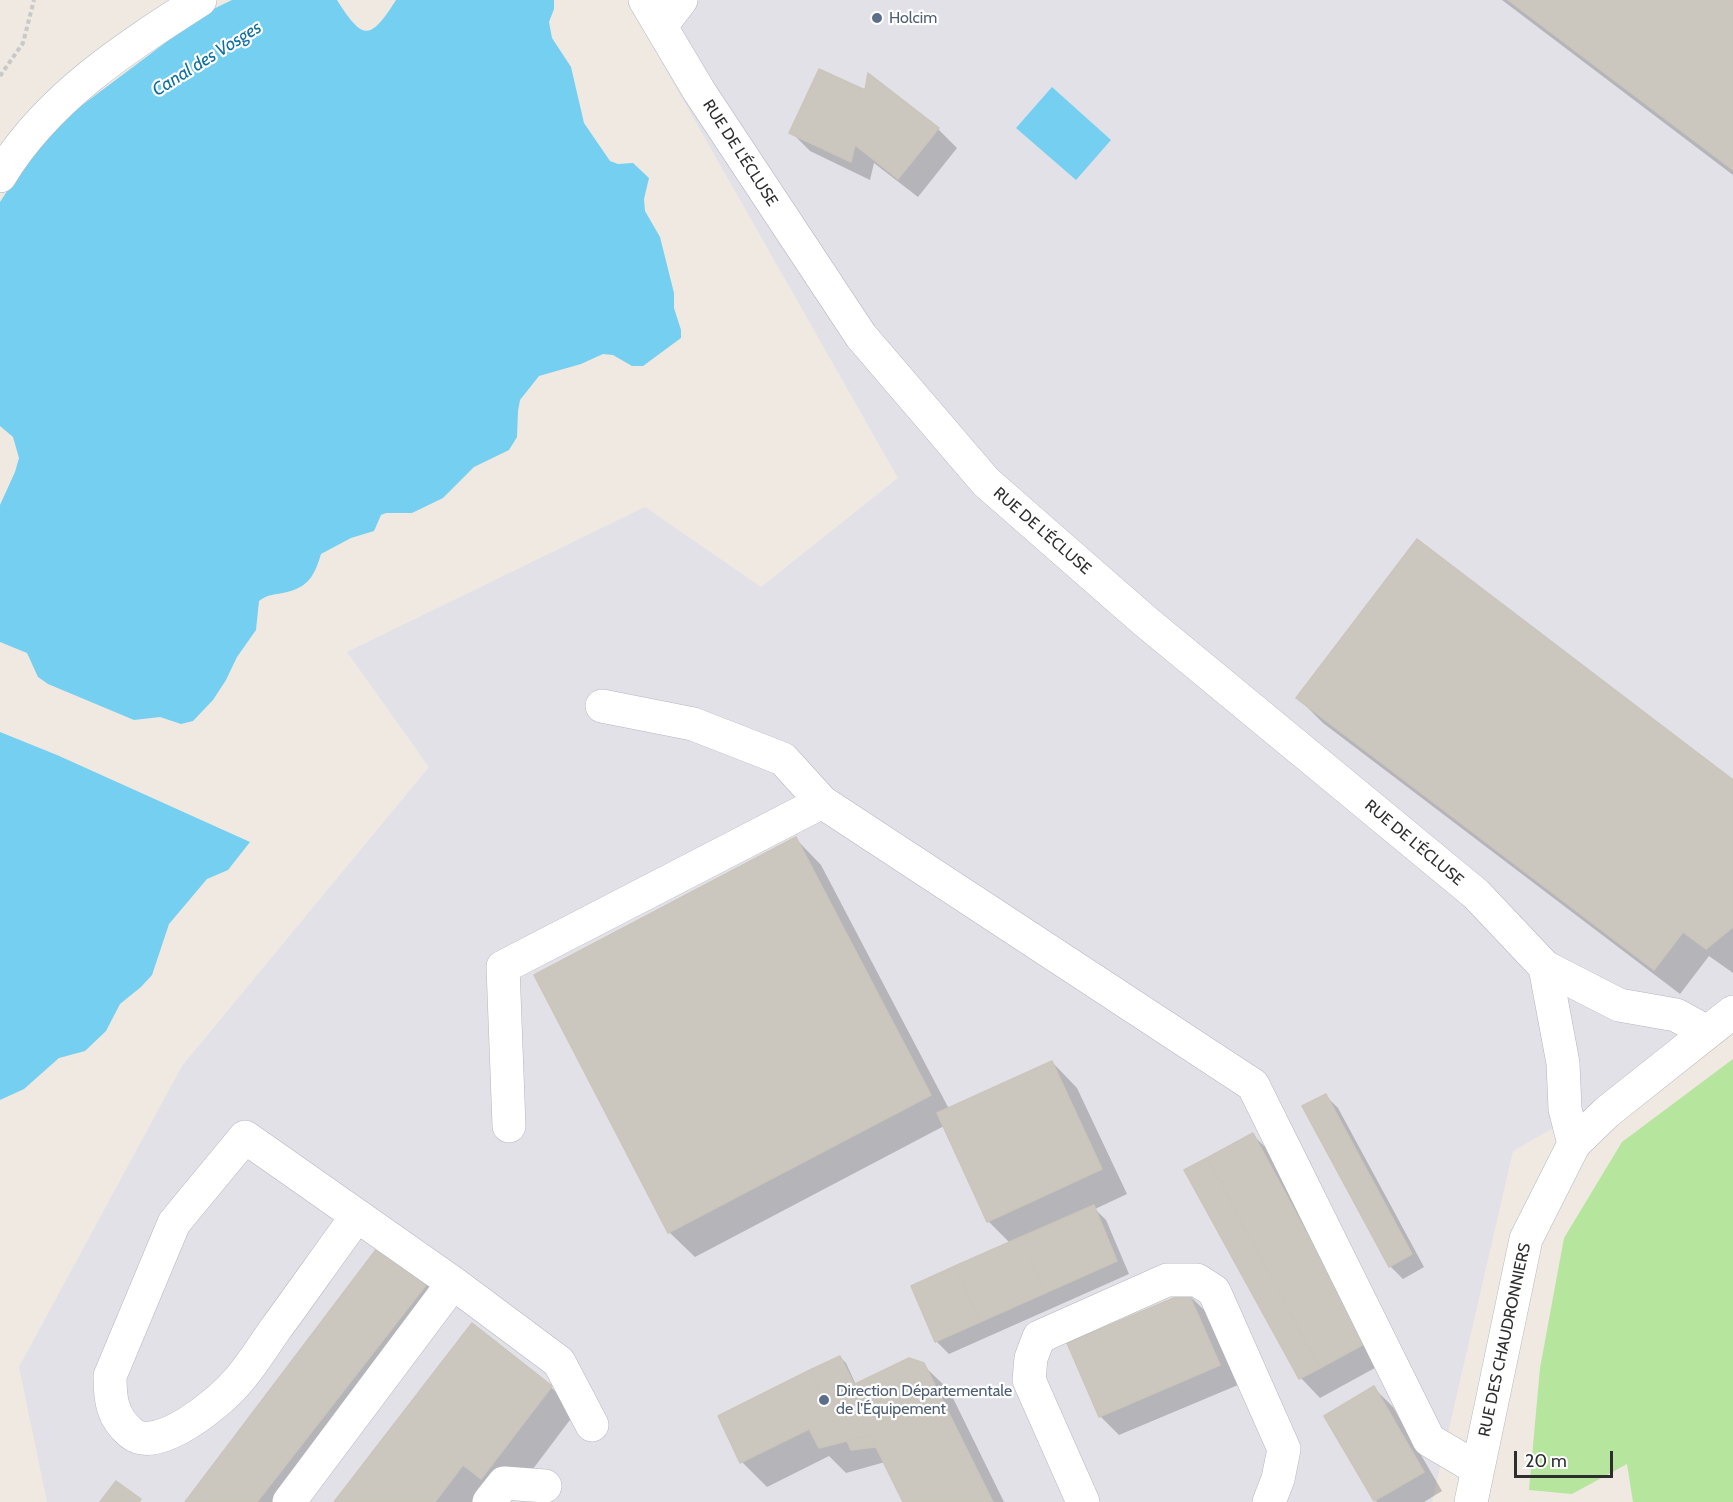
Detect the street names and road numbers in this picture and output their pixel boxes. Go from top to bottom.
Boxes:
street label: RUE DE L'ÉCLUSE [698,96,782,210]
street label: RUE DE L'ÉCLUSE [989,483,1095,579]
street label: RUE DE L'ÉCLUSE [1361,796,1467,890]
street label: RUE DES CHAUDRONNIERS [1475,1241,1535,1439]

